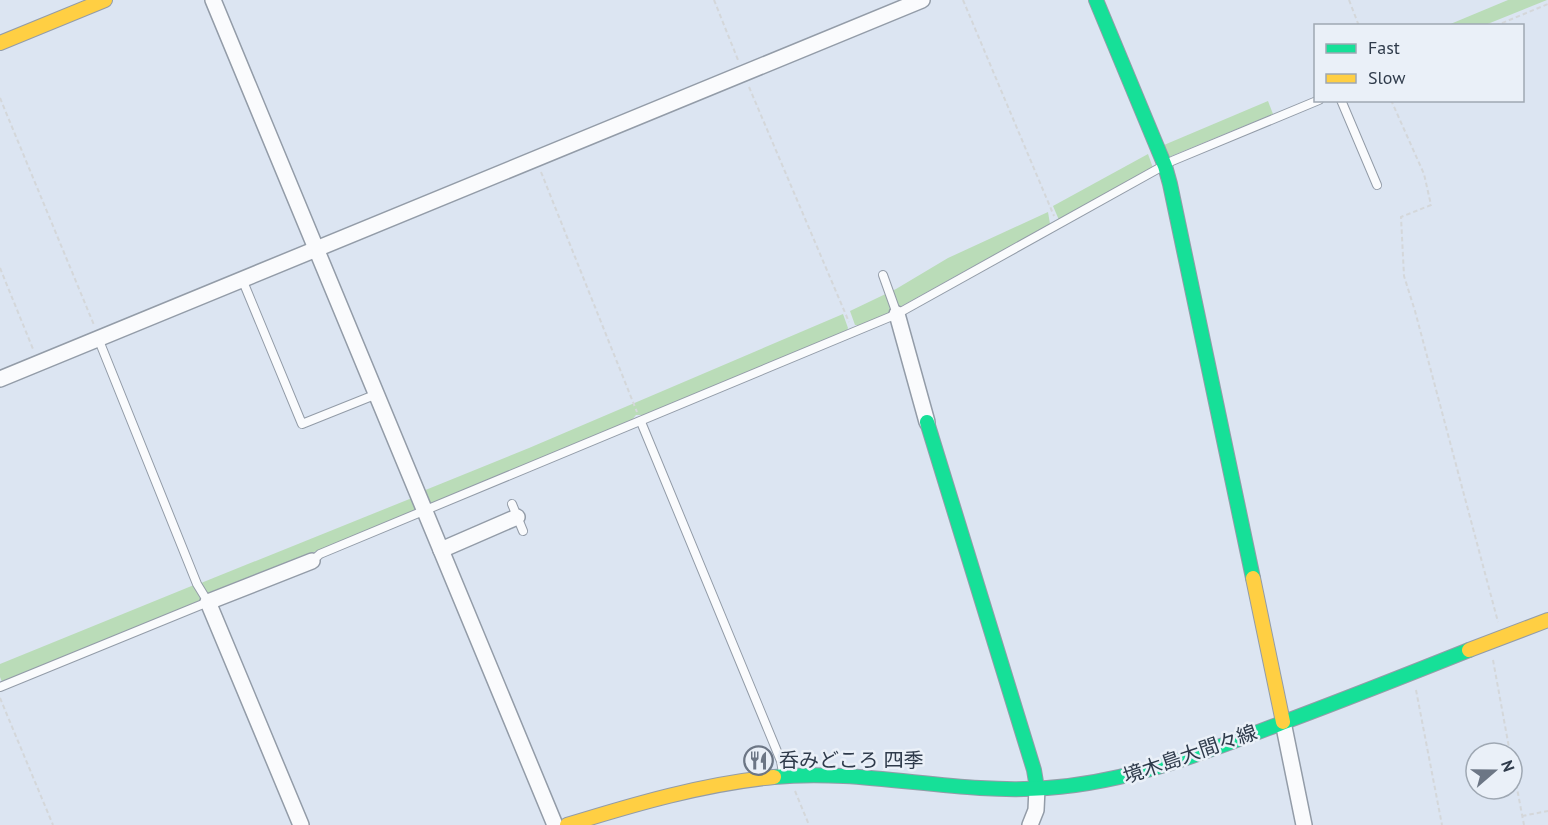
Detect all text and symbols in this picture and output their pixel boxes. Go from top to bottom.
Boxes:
legend [1314,24,1524,102]
text: Fast [1368,36,1400,59]
text: Slow [1368,66,1406,89]
street label: 境木島大間々線 [1120,719,1260,789]
north arrow [1464,741,1524,801]
restaurant icon: 呑みどころ 四季 [742,744,774,776]
place label: 呑みどころ 四季 [779,747,924,773]
text: N [1497,758,1519,774]

